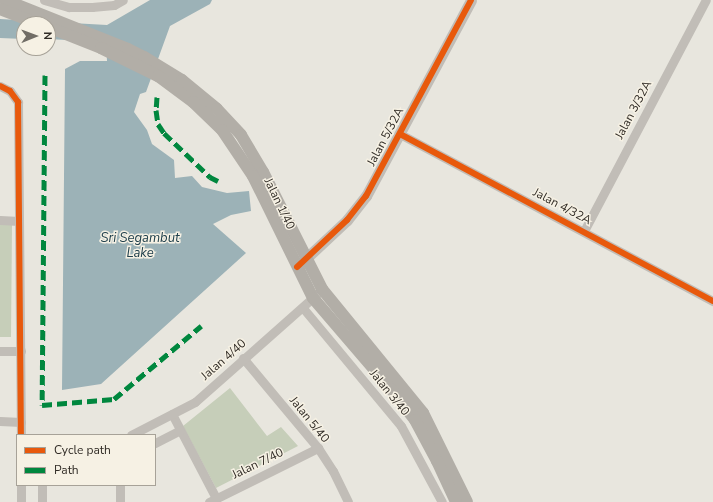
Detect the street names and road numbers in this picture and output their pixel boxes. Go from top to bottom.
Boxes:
street label: Jalan 3/32A [613,78,655,142]
street label: Jalan 5/32A [365,105,407,169]
street label: Jalan 1/40 [260,176,298,232]
street label: Jalan 4/32A [530,186,594,228]
street label: Jalan 4/40 [199,337,249,383]
street label: Jalan 3/40 [366,367,412,419]
street label: Jalan 5/40 [286,394,332,446]
street label: Jalan 7/40 [230,445,286,483]

